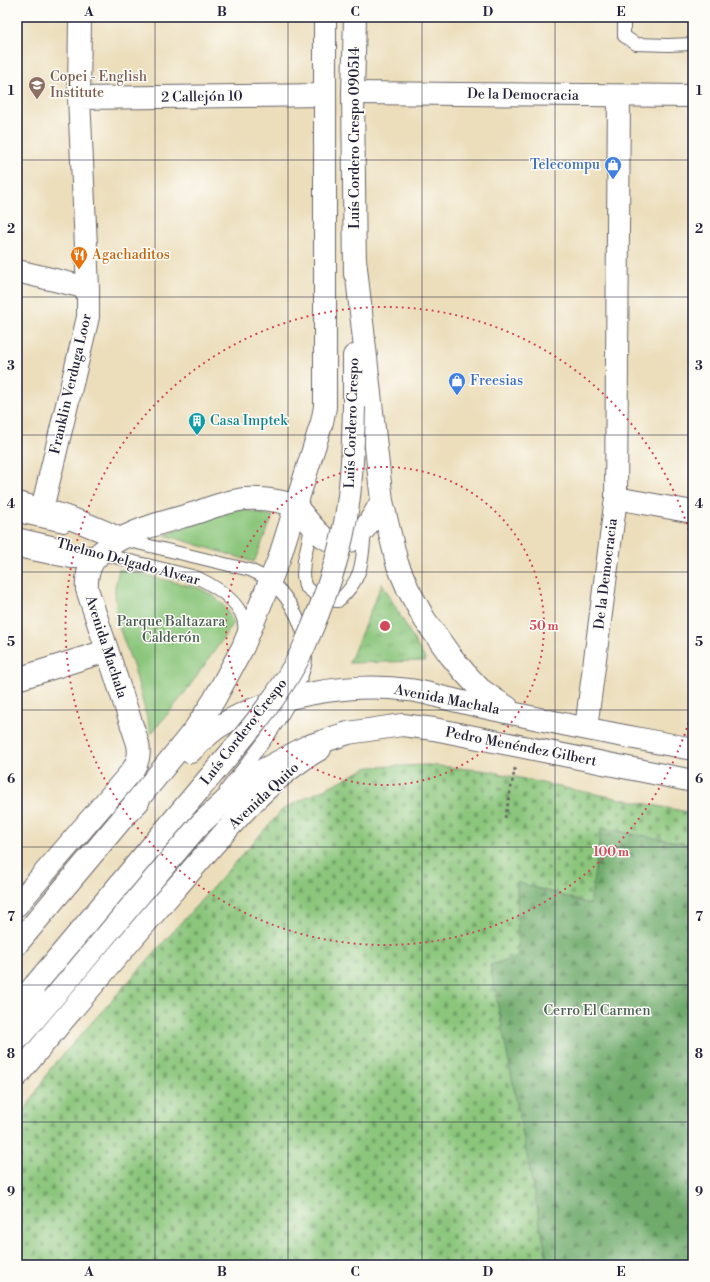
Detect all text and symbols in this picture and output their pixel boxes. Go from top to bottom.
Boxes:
text: A [83,4,94,20]
text: B [217,4,227,20]
text: C [350,4,360,20]
text: D [483,4,493,20]
text: E [616,4,626,20]
street label: Luís Cordero Crespo 090514 [346,47,364,229]
place label: Copei - English Institute [50,68,148,102]
school or university icon: Copei - English Institute [27,75,47,100]
text: 1 [8,83,15,99]
text: 1 [696,83,703,99]
street label: De la Democracia [467,85,580,105]
street label: 2 Callejón 10 [161,87,243,107]
shop icon: Telecompu [603,155,623,180]
place label: Telecompu [530,156,600,174]
text: 2 [7,221,15,237]
text: 2 [695,221,703,237]
restaurant icon: Agachaditos [69,245,89,270]
place label: Agachaditos [91,246,170,264]
street label: Franklin Verduga Loor [46,312,96,456]
street label: Luís Cordero Crespo [341,357,363,489]
text: 3 [7,358,15,374]
text: 3 [695,358,703,374]
shop icon: Freesias [447,371,467,396]
place label: Freesias [470,372,523,390]
building icon: Casa Imptek [187,411,207,436]
place label: Casa Imptek [210,412,288,430]
text: 4 [7,496,16,512]
text: 4 [695,496,704,512]
street label: De la Democracia [590,516,622,631]
street label: Thelmo Delgado Alvear [54,534,202,590]
street label: Avenida Machala [81,593,131,701]
park label: Parque Baltazara Calderón [117,613,226,647]
centre of rings [378,619,392,633]
text: 50 m [529,619,559,634]
text: 5 [7,634,15,650]
text: 5 [695,634,703,650]
street label: Luís Cordero Crespo [197,675,291,789]
street label: Avenida Machala [392,681,502,719]
street label: Pedro Menéndez Gilbert [444,724,598,771]
street label: Avenida Quito [224,759,303,834]
text: 6 [7,771,15,787]
text: 6 [695,771,703,787]
text: 100 m [593,845,629,860]
text: 7 [7,909,15,925]
text: 7 [695,909,703,925]
park label: Cerro El Carmen [543,1002,651,1020]
text: 8 [7,1046,15,1062]
text: 8 [695,1046,703,1062]
text: 9 [7,1184,15,1200]
text: 9 [695,1184,703,1200]
text: A [83,1264,94,1280]
text: B [217,1264,227,1280]
text: C [350,1264,360,1280]
text: D [483,1264,493,1280]
text: E [616,1264,626,1280]

